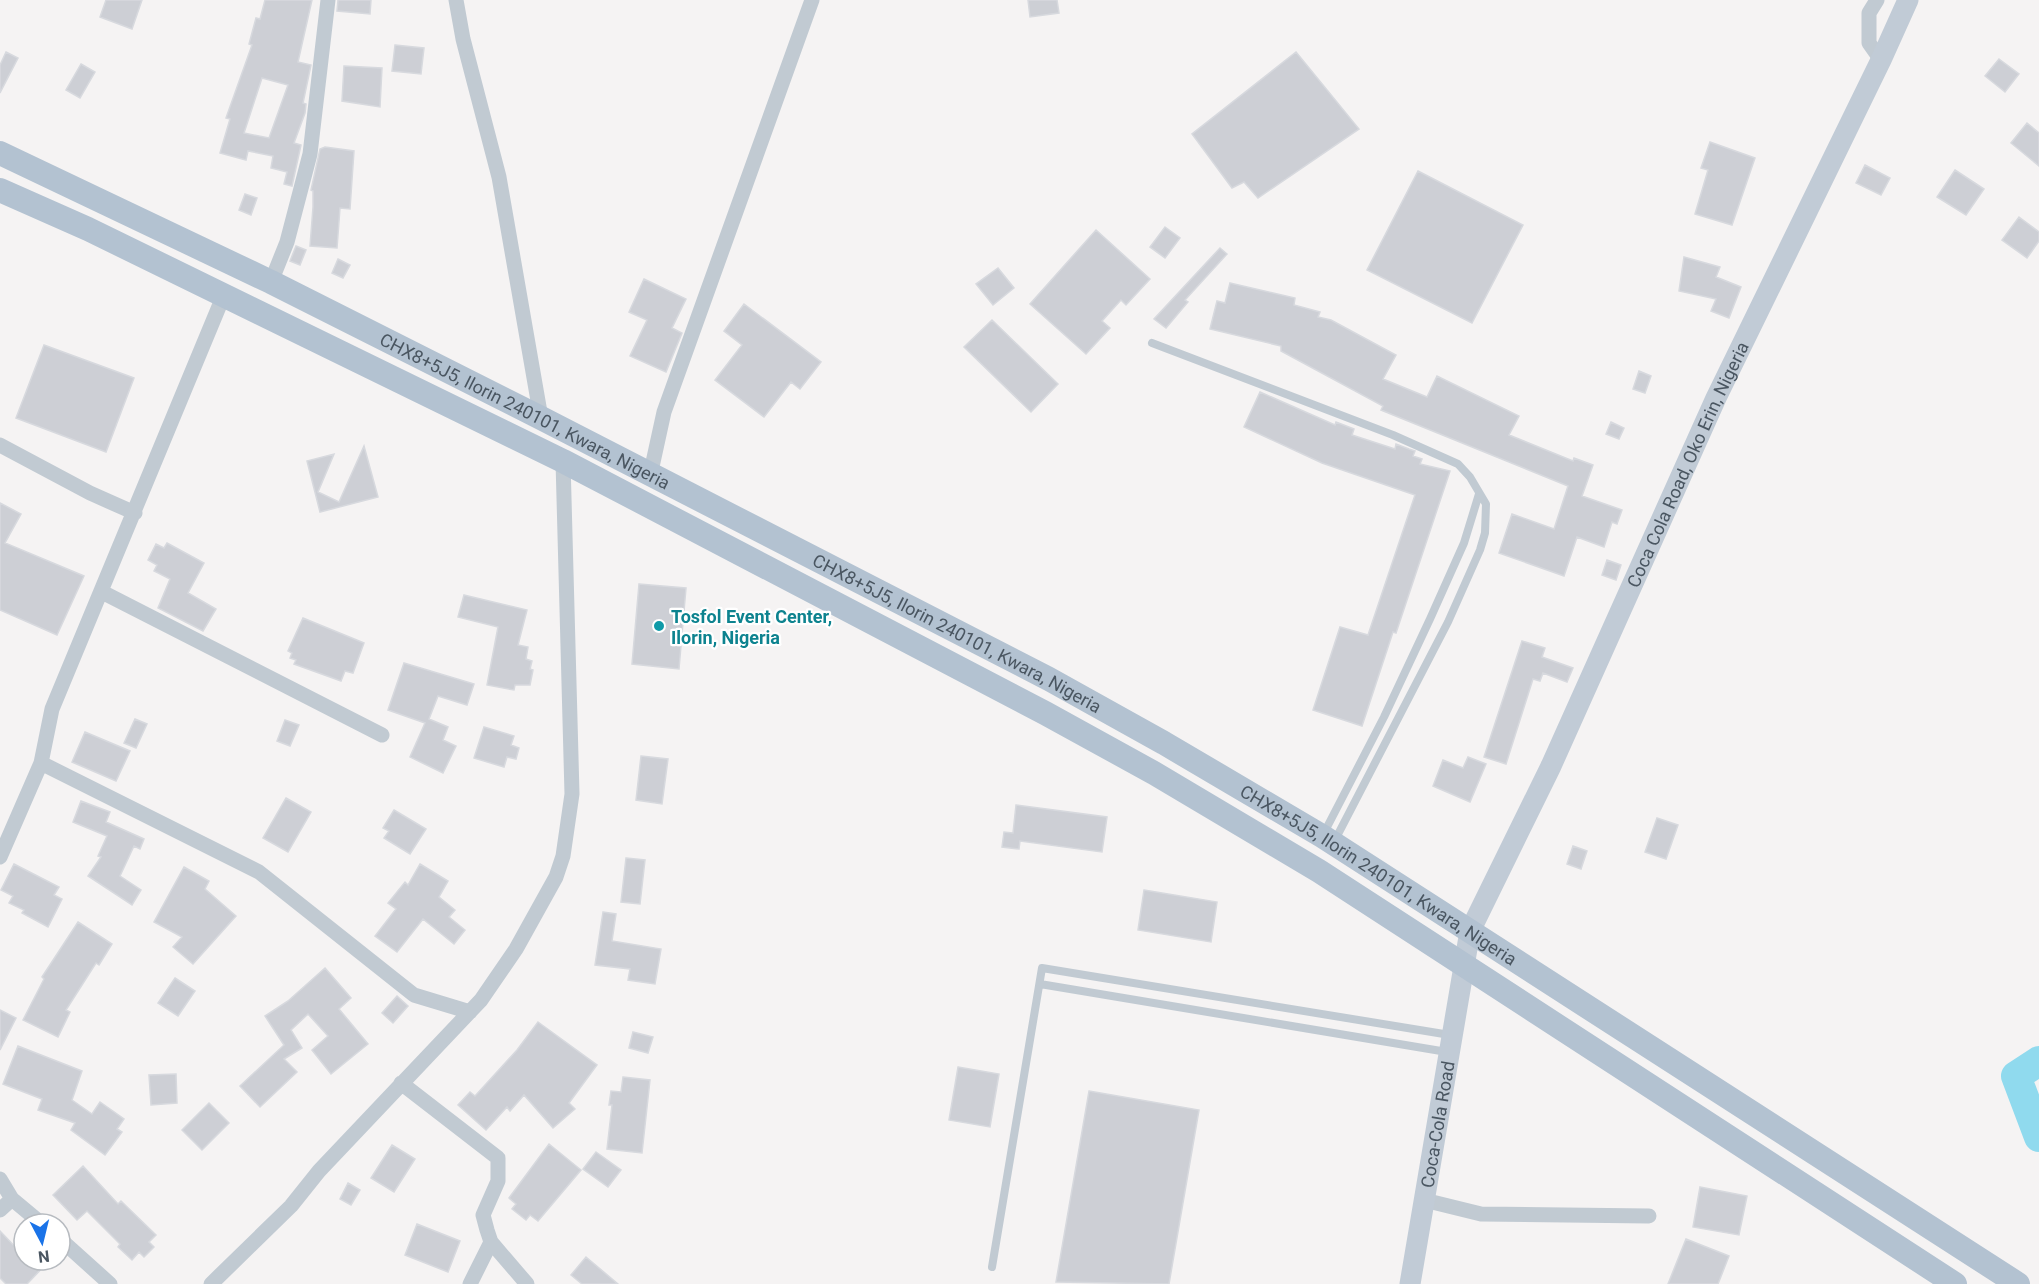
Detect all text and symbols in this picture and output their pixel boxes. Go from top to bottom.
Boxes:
street label: CHX8+5J5, Ilorin 240101, Kwara, Nigeria [377,328,674,493]
street label: Coca Cola Road, Oko Erin, Nigeria [1622,338,1753,590]
street label: CHX8+5J5, Ilorin 240101, Kwara, Nigeria [809,549,1105,717]
place label: Tosfol Event Center, Ilorin, Nigeria [671,606,832,648]
marker: Tosfol Event Center, Ilorin, Nigeria [652,619,666,633]
street label: CHX8+5J5, Ilorin 240101, Kwara, Nigeria [1237,780,1521,969]
street label: Coca-Cola Road [1416,1059,1458,1189]
north arrow [12,1212,72,1272]
text: N [37,1246,51,1267]

